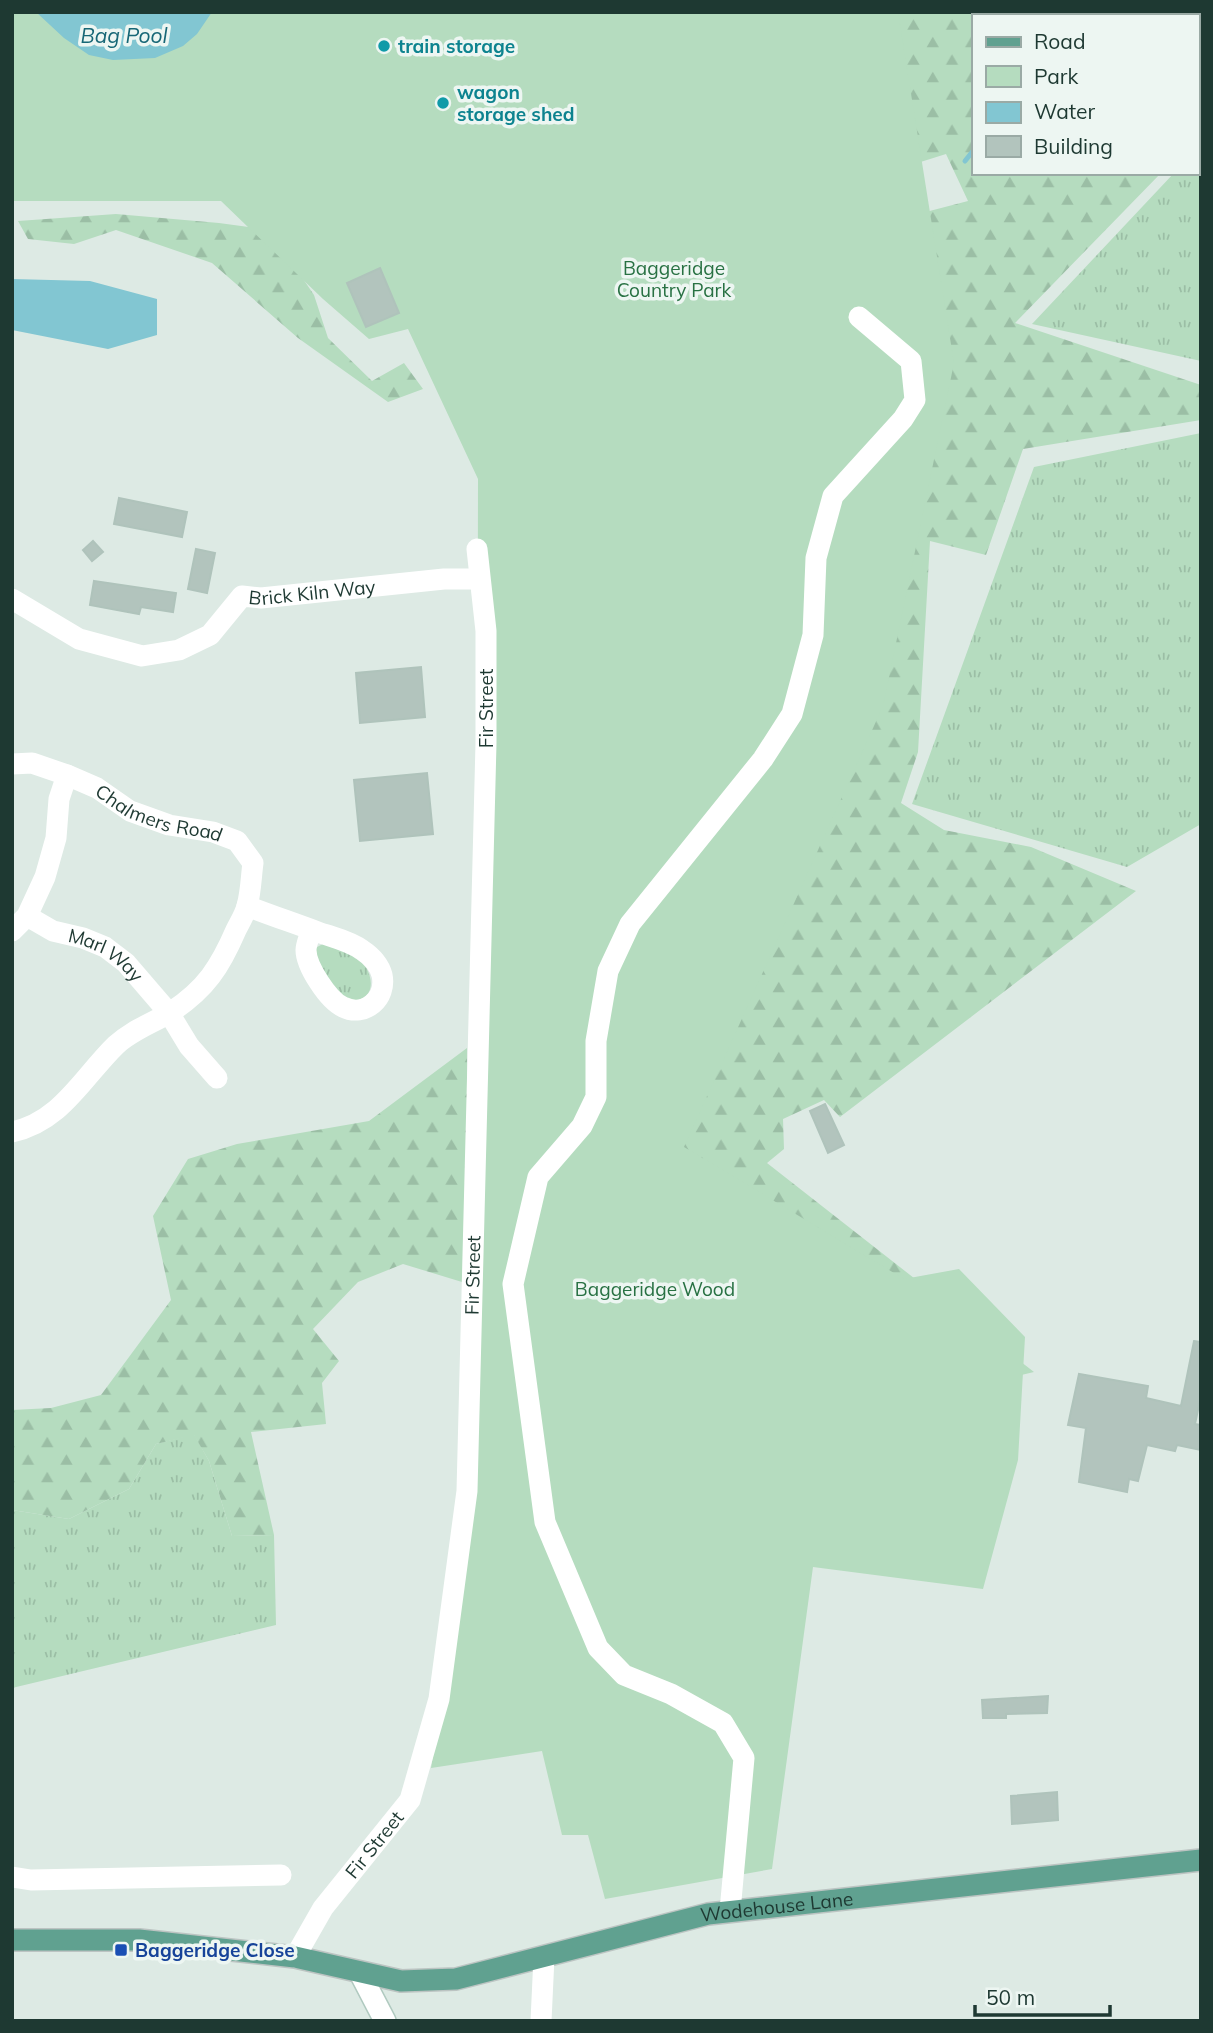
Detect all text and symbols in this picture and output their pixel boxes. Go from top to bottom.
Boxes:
legend [972,14,1199,175]
water label: Bag Pool [80,22,168,48]
text: Road [1034,28,1085,54]
place label: train storage [398,34,515,58]
marker: train storage [376,38,392,54]
text: Park [1034,63,1078,89]
place label: wagon storage shed [457,80,575,126]
marker: wagon storage shed [435,95,451,111]
text: Water [1034,98,1095,124]
text: Building [1034,133,1113,159]
park label: Baggeridge Country Park [617,256,731,302]
street label: Brick Kiln Way [247,574,376,610]
street label: Fir Street [474,668,498,748]
street label: Chalmers Road [91,779,226,847]
street label: Marl Way [66,923,149,987]
street label: Fir Street [459,1235,485,1315]
park label: Baggeridge Wood [575,1277,735,1301]
street label: Fir Street [340,1806,409,1883]
street label: Wodehouse Lane [699,1886,854,1927]
place label: Baggeridge Close [135,1938,295,1962]
marker: Baggeridge Close [113,1942,129,1958]
scale bar [975,1974,1110,2018]
text: 50 m [986,1984,1035,2010]

